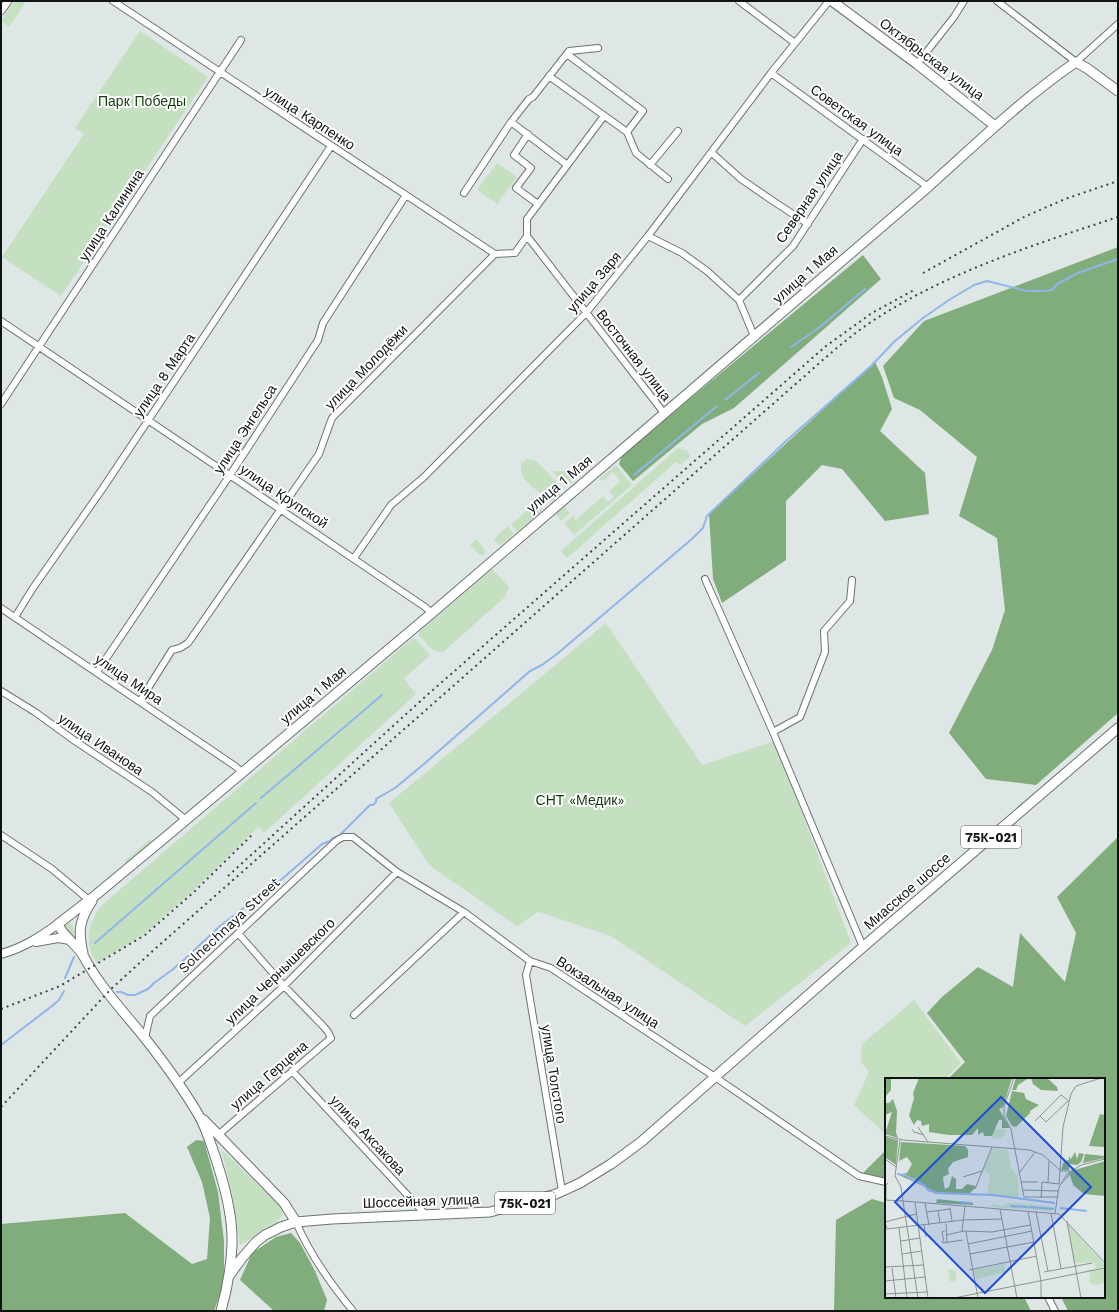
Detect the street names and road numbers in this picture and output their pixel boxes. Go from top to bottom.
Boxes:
street label: Октябрьская улица [877,15,987,104]
street label: Советская улица [807,81,907,159]
street label: улица Карпенко [262,83,358,153]
street label: Северная улица [772,148,846,246]
street label: улица Калинина [75,166,147,264]
street label: улица 1 Мая [769,242,841,306]
street label: улица Заря [564,248,624,316]
street label: Восточная улица [593,306,675,404]
street label: улица Молодёжи [322,321,410,413]
street label: улица 8 Марта [130,330,198,420]
street label: улица Энгельса [210,381,280,477]
street label: улица 1 Мая [523,452,595,516]
street label: улица Крупской [237,461,331,531]
street label: улица Мира [92,650,166,708]
street label: улица 1 Мая [277,663,349,727]
street label: улица Иванова [55,710,147,778]
road number: 75К-021 [961,826,1021,848]
street label: Миасское шоссе [861,849,953,933]
street label: Solnechnaya Street [175,874,283,976]
street label: улица Чернышевского [222,914,338,1027]
street label: Вокзальная улица [554,953,663,1031]
street label: улица Толстого [538,1023,570,1125]
street label: улица Герцена [227,1037,311,1113]
street label: улица Аксакова [327,1092,409,1178]
street label: Шоссейная улица [362,1191,480,1211]
road number: 75К-021 [495,1192,555,1214]

